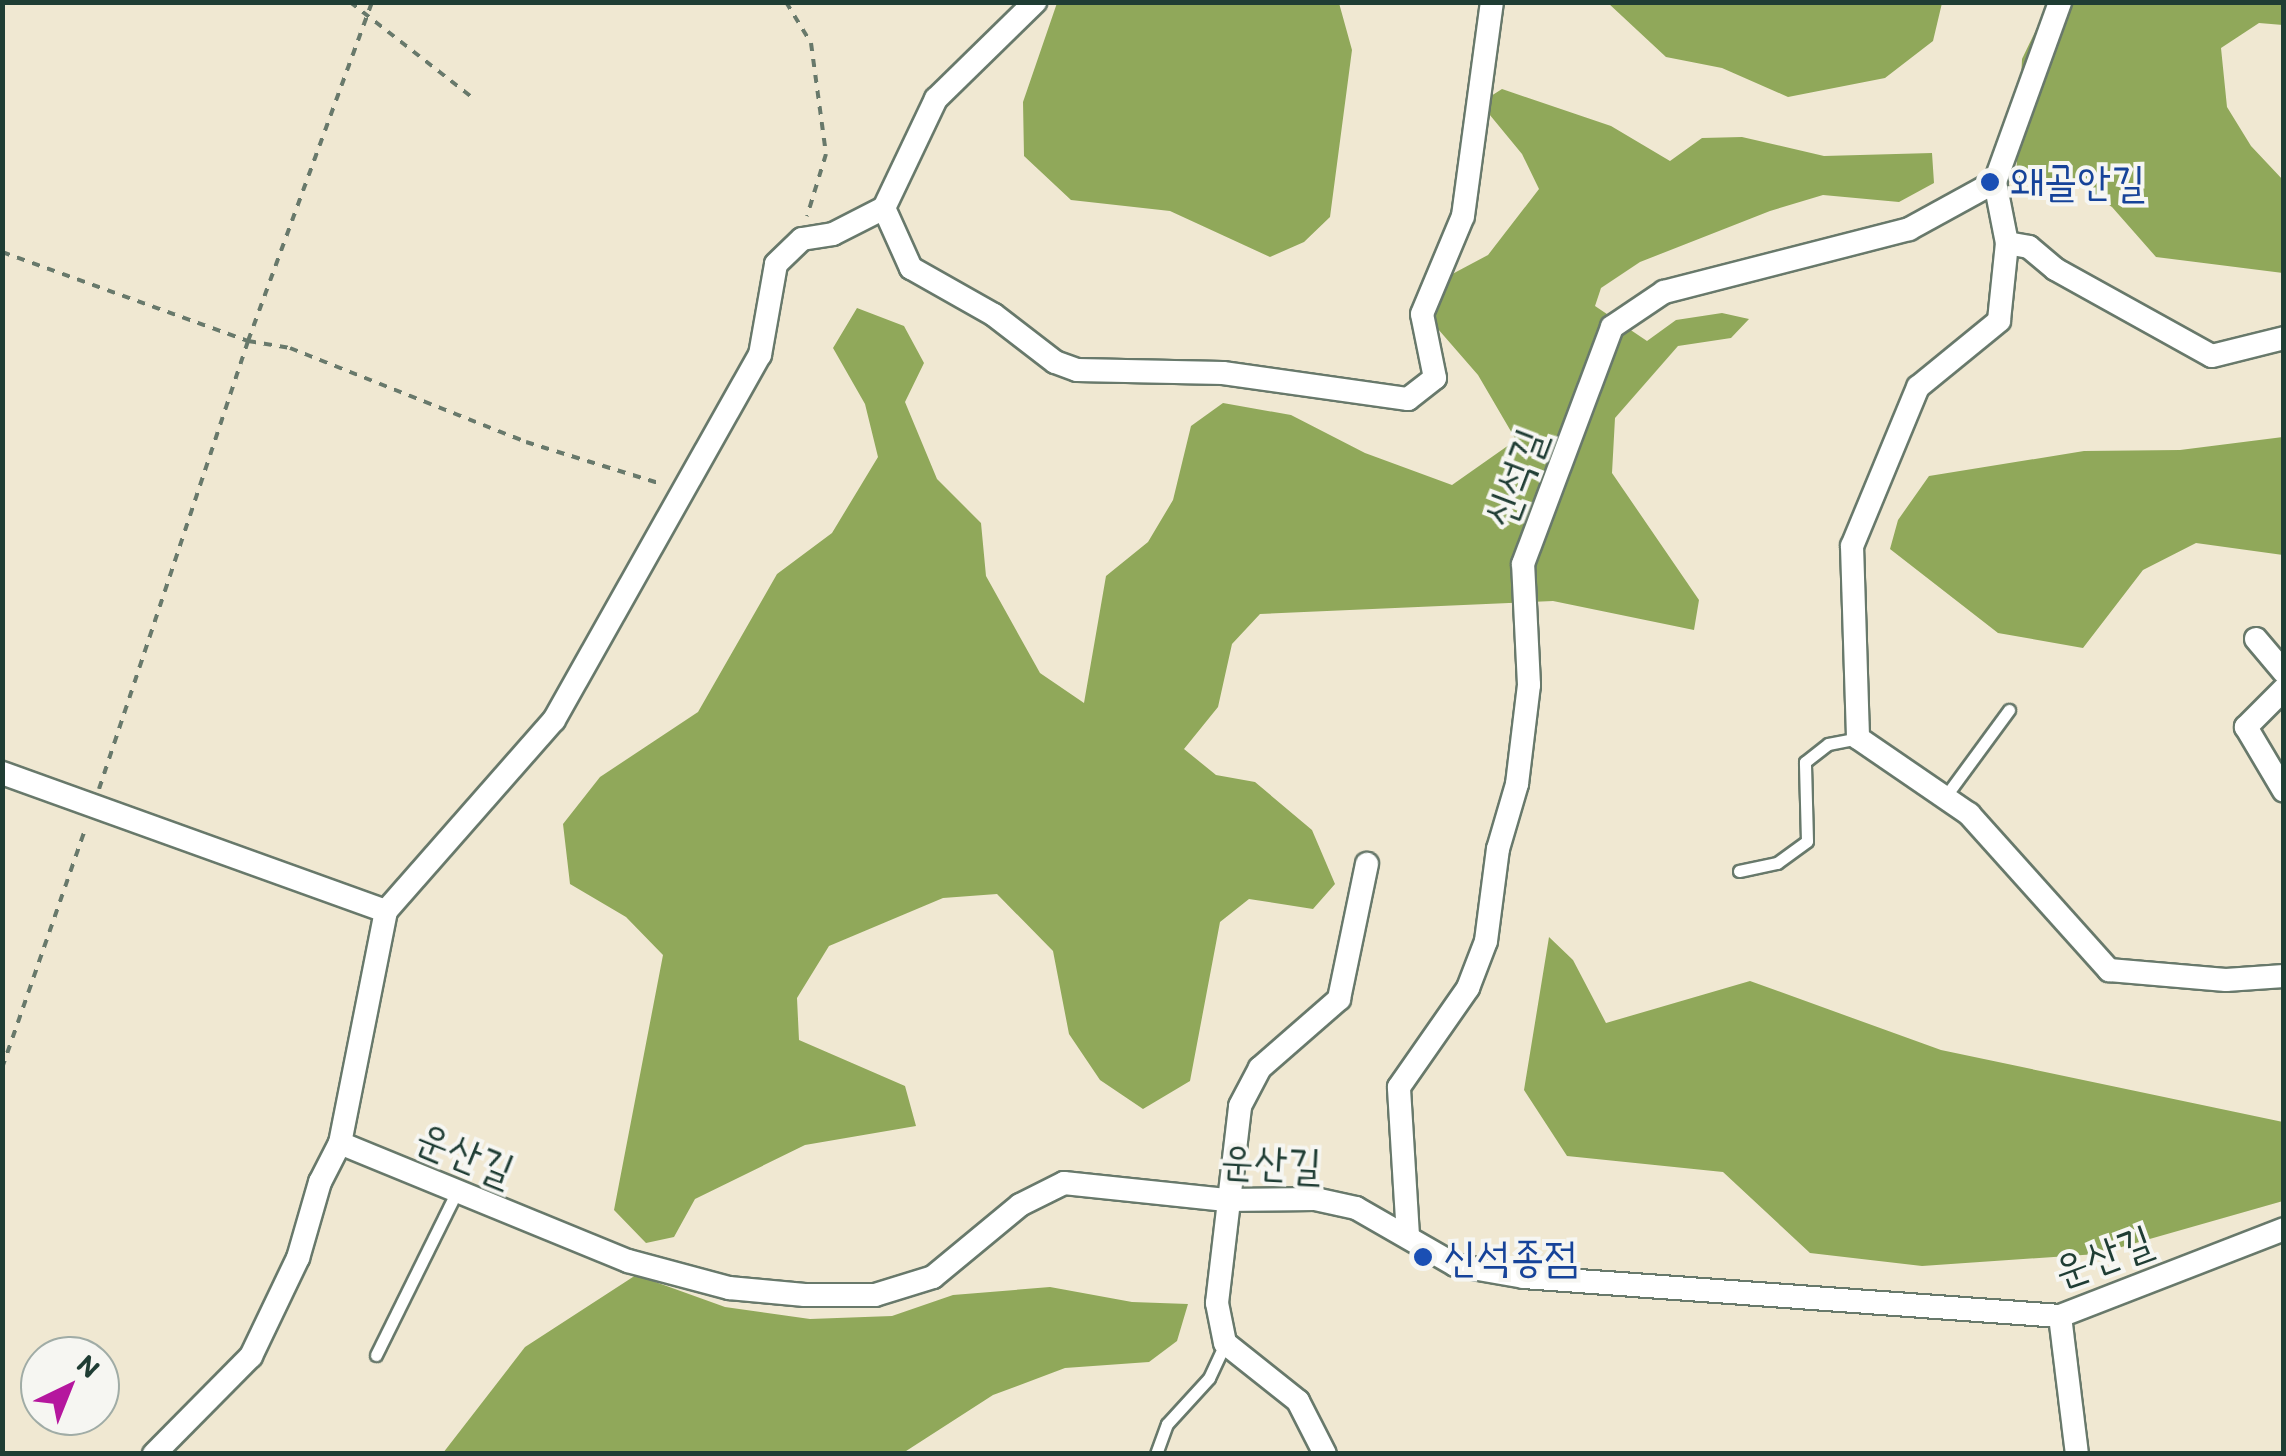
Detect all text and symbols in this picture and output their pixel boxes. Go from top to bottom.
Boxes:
place label: 왜골안길 [2010,157,2145,207]
marker: 왜골안길 [1979,171,2001,193]
street label: 신석길 [1473,422,1557,534]
street label: 운산길 [409,1112,521,1196]
street label: 운산길 [1219,1135,1323,1191]
street label: 운산길 [2047,1215,2159,1297]
place label: 신석종점 [1443,1232,1578,1282]
marker: 신석종점 [1412,1246,1434,1268]
north arrow [20,1336,120,1436]
text: N [71,1347,108,1384]

